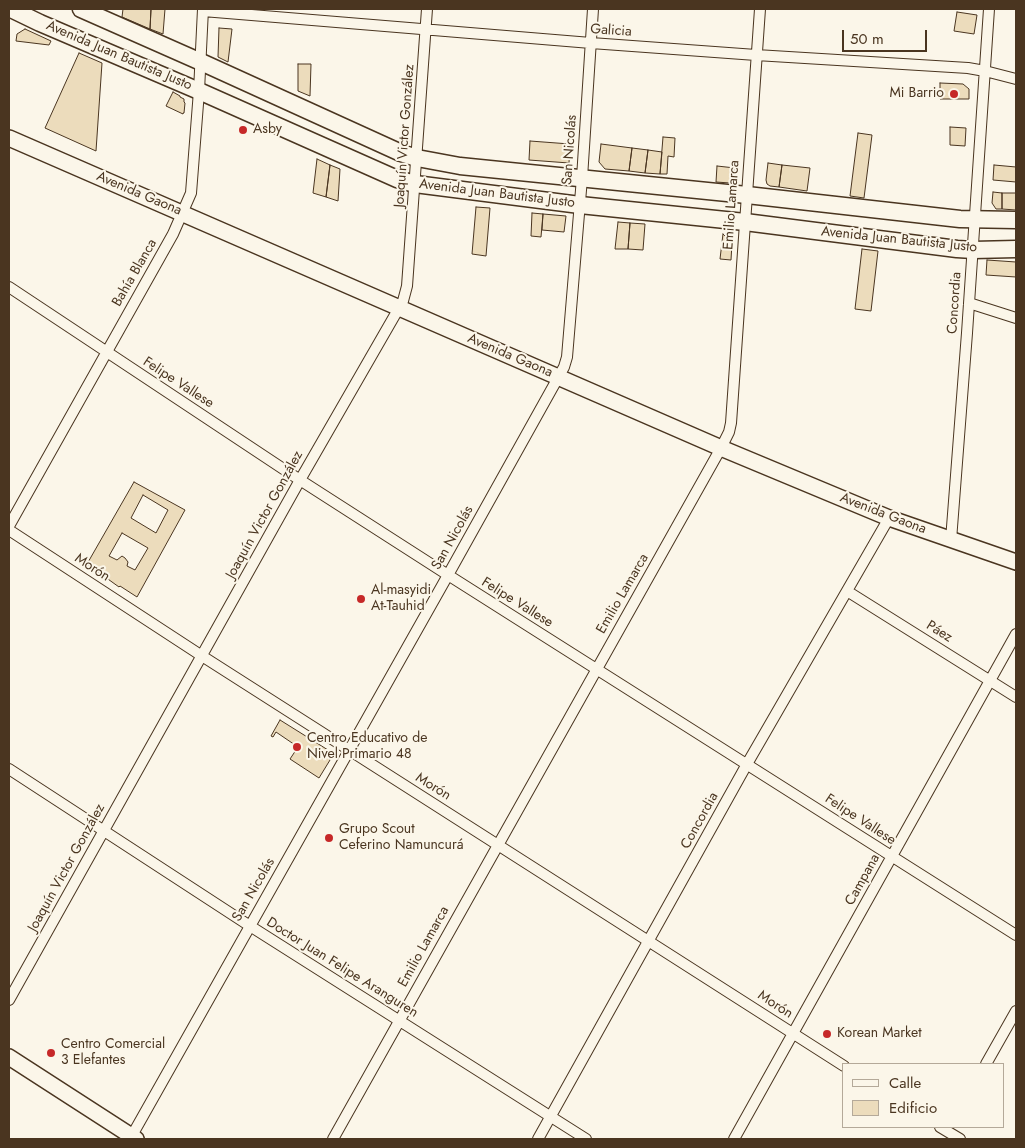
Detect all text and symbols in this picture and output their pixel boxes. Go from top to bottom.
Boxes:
street label: Avenida Juan Bautista Justo [44,18,194,94]
scale bar [845,20,930,52]
street label: Galicia [590,21,632,41]
text: 50 m [850,28,884,50]
street label: Joaquín Victor González [392,64,418,208]
place label: Mi Barrio [889,86,944,102]
marker: Mi Barrio [948,88,960,100]
street label: San Nicolás [559,114,581,186]
place label: Asby [253,122,282,138]
marker: Asby [237,124,249,136]
street label: Emilio Lamarca [720,160,744,250]
street label: Avenida Gaona [94,169,184,219]
street label: Avenida Juan Bautista Justo [418,176,576,212]
street label: Avenida Juan Bautista Justo [820,223,978,257]
street label: Bahía Blanca [109,236,161,310]
street label: Concordia [944,271,966,335]
street label: Avenida Gaona [465,331,555,381]
street label: Felipe Vallese [139,354,217,412]
street label: Joaquín Victor González [223,448,307,582]
street label: Avenida Gaona [838,490,928,538]
street label: San Nicolás [429,503,477,573]
street label: Morón [71,550,113,586]
street label: Emilio Lamarca [593,551,653,637]
street label: Felipe Vallese [478,574,556,632]
place label: Al-masyidi At-Tauhid [371,583,431,616]
marker: Al-masyidi At-Tauhid [355,593,367,605]
street label: Páez [923,617,955,647]
place label: Centro Educativo de Nivel Primario 48 [307,731,427,764]
marker: Centro Educativo de Nivel Primario 48 [291,741,303,753]
street label: Morón [412,770,454,804]
street label: Concordia [678,790,722,852]
street label: Felipe Vallese [821,791,899,849]
street label: Joaquín Victor González [25,801,109,935]
place label: Grupo Scout Ceferino Namuncurá [339,822,463,854]
marker: Grupo Scout Ceferino Namuncurá [323,832,335,844]
street label: Campana [842,851,884,909]
street label: San Nicolás [229,855,279,925]
street label: Emilio Lamarca [395,904,453,990]
street label: Doctor Juan Felipe Aranguren [263,914,421,1022]
street label: Morón [754,987,796,1023]
place label: Korean Market [837,1026,922,1042]
marker: Korean Market [821,1028,833,1040]
place label: Centro Comercial 3 Elefantes [61,1037,165,1070]
marker: Centro Comercial 3 Elefantes [45,1047,57,1059]
legend [842,1063,1005,1128]
text: Calle [889,1072,921,1094]
text: Edificio [889,1097,937,1119]

